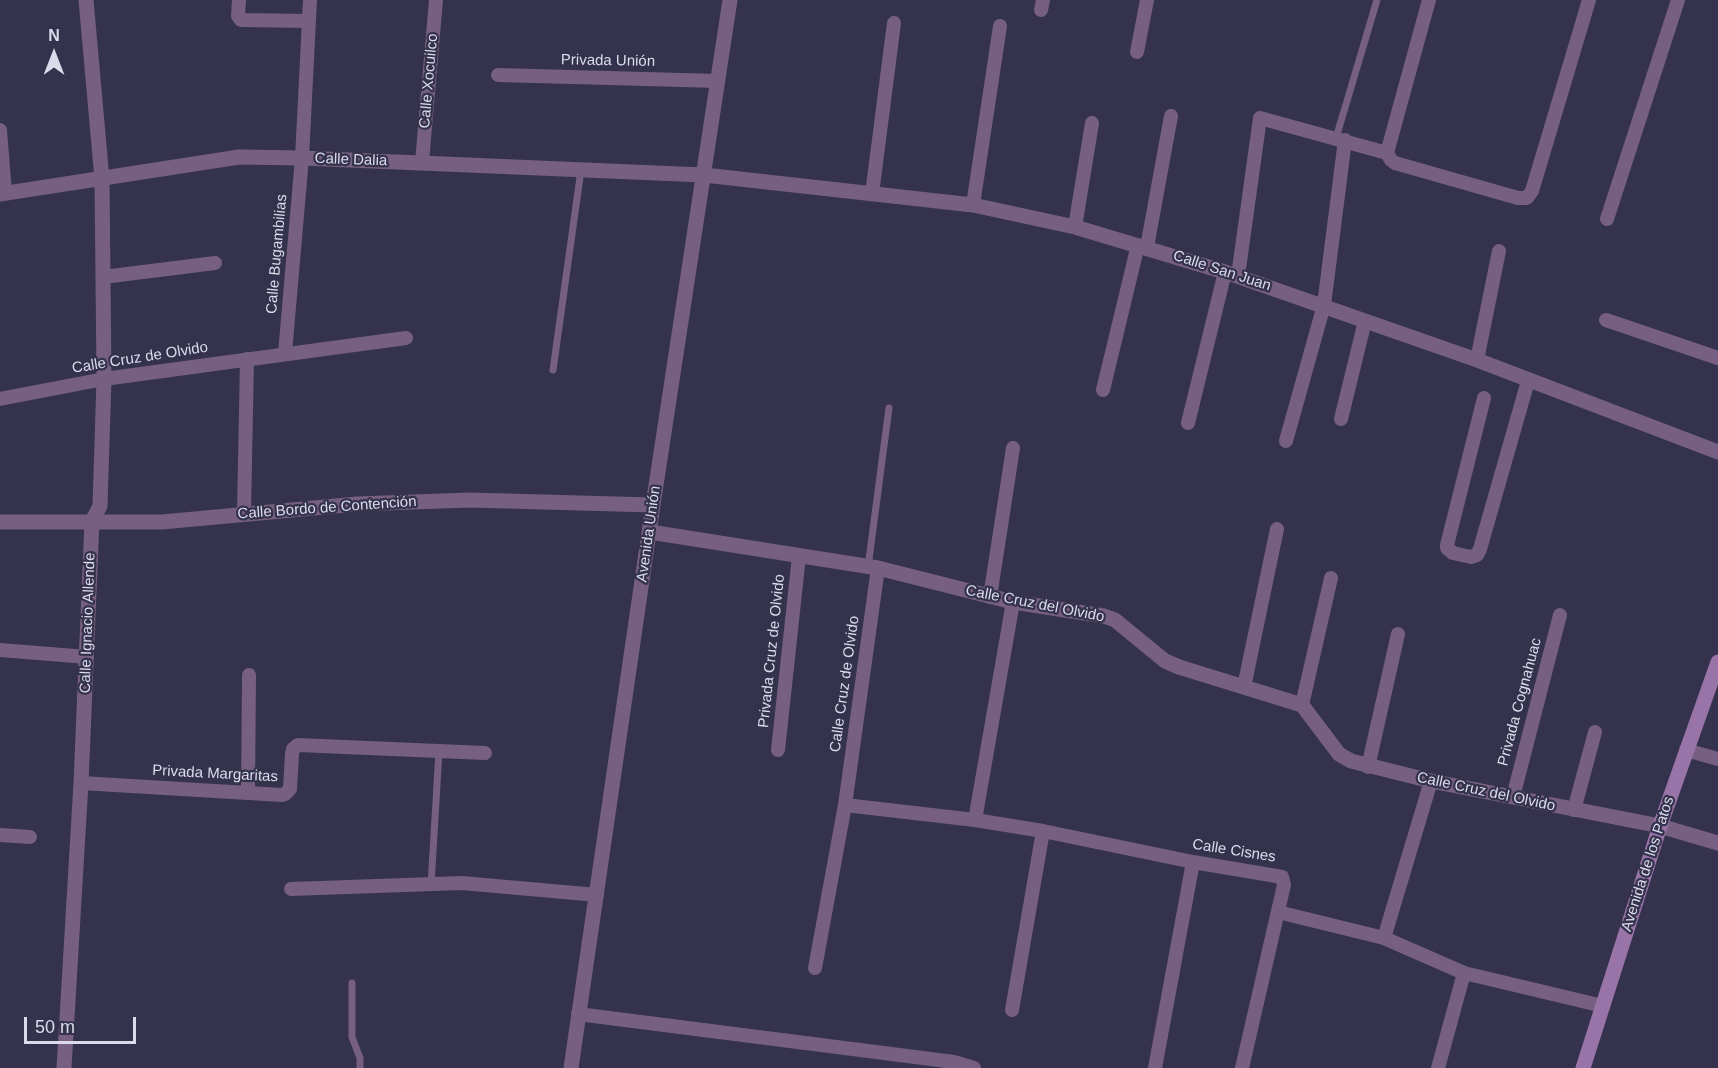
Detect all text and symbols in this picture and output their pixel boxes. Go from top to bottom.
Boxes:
north arrow [24,24,84,84]
text: N [48,27,60,44]
street label: Calle Xocuilco [416,33,442,129]
street label: Privada Unión [561,51,655,71]
street label: Calle Dalia [314,150,388,170]
street label: Calle Bugambilias [263,193,291,315]
street label: Calle San Juan [1171,247,1273,295]
street label: Calle Cruz de Olvido [71,338,209,378]
street label: Avenida Unión [633,485,665,583]
street label: Calle Bordo de Contención [237,493,417,523]
street label: Calle Ignacio Allende [77,552,99,694]
street label: Privada Cruz de Olvido [755,573,789,729]
street label: Calle Cruz del Olvido [964,582,1106,626]
street label: Calle Cruz de Olvido [827,615,863,753]
street label: Privada Cognahuac [1494,636,1546,768]
street label: Privada Margaritas [152,762,278,786]
street label: Calle Cruz del Olvido [1415,769,1557,815]
street label: Avenida de los Patos [1618,794,1678,934]
street label: Calle Cisnes [1191,836,1277,866]
scale bar [27,1005,140,1043]
text: 50 m [35,1017,75,1037]

